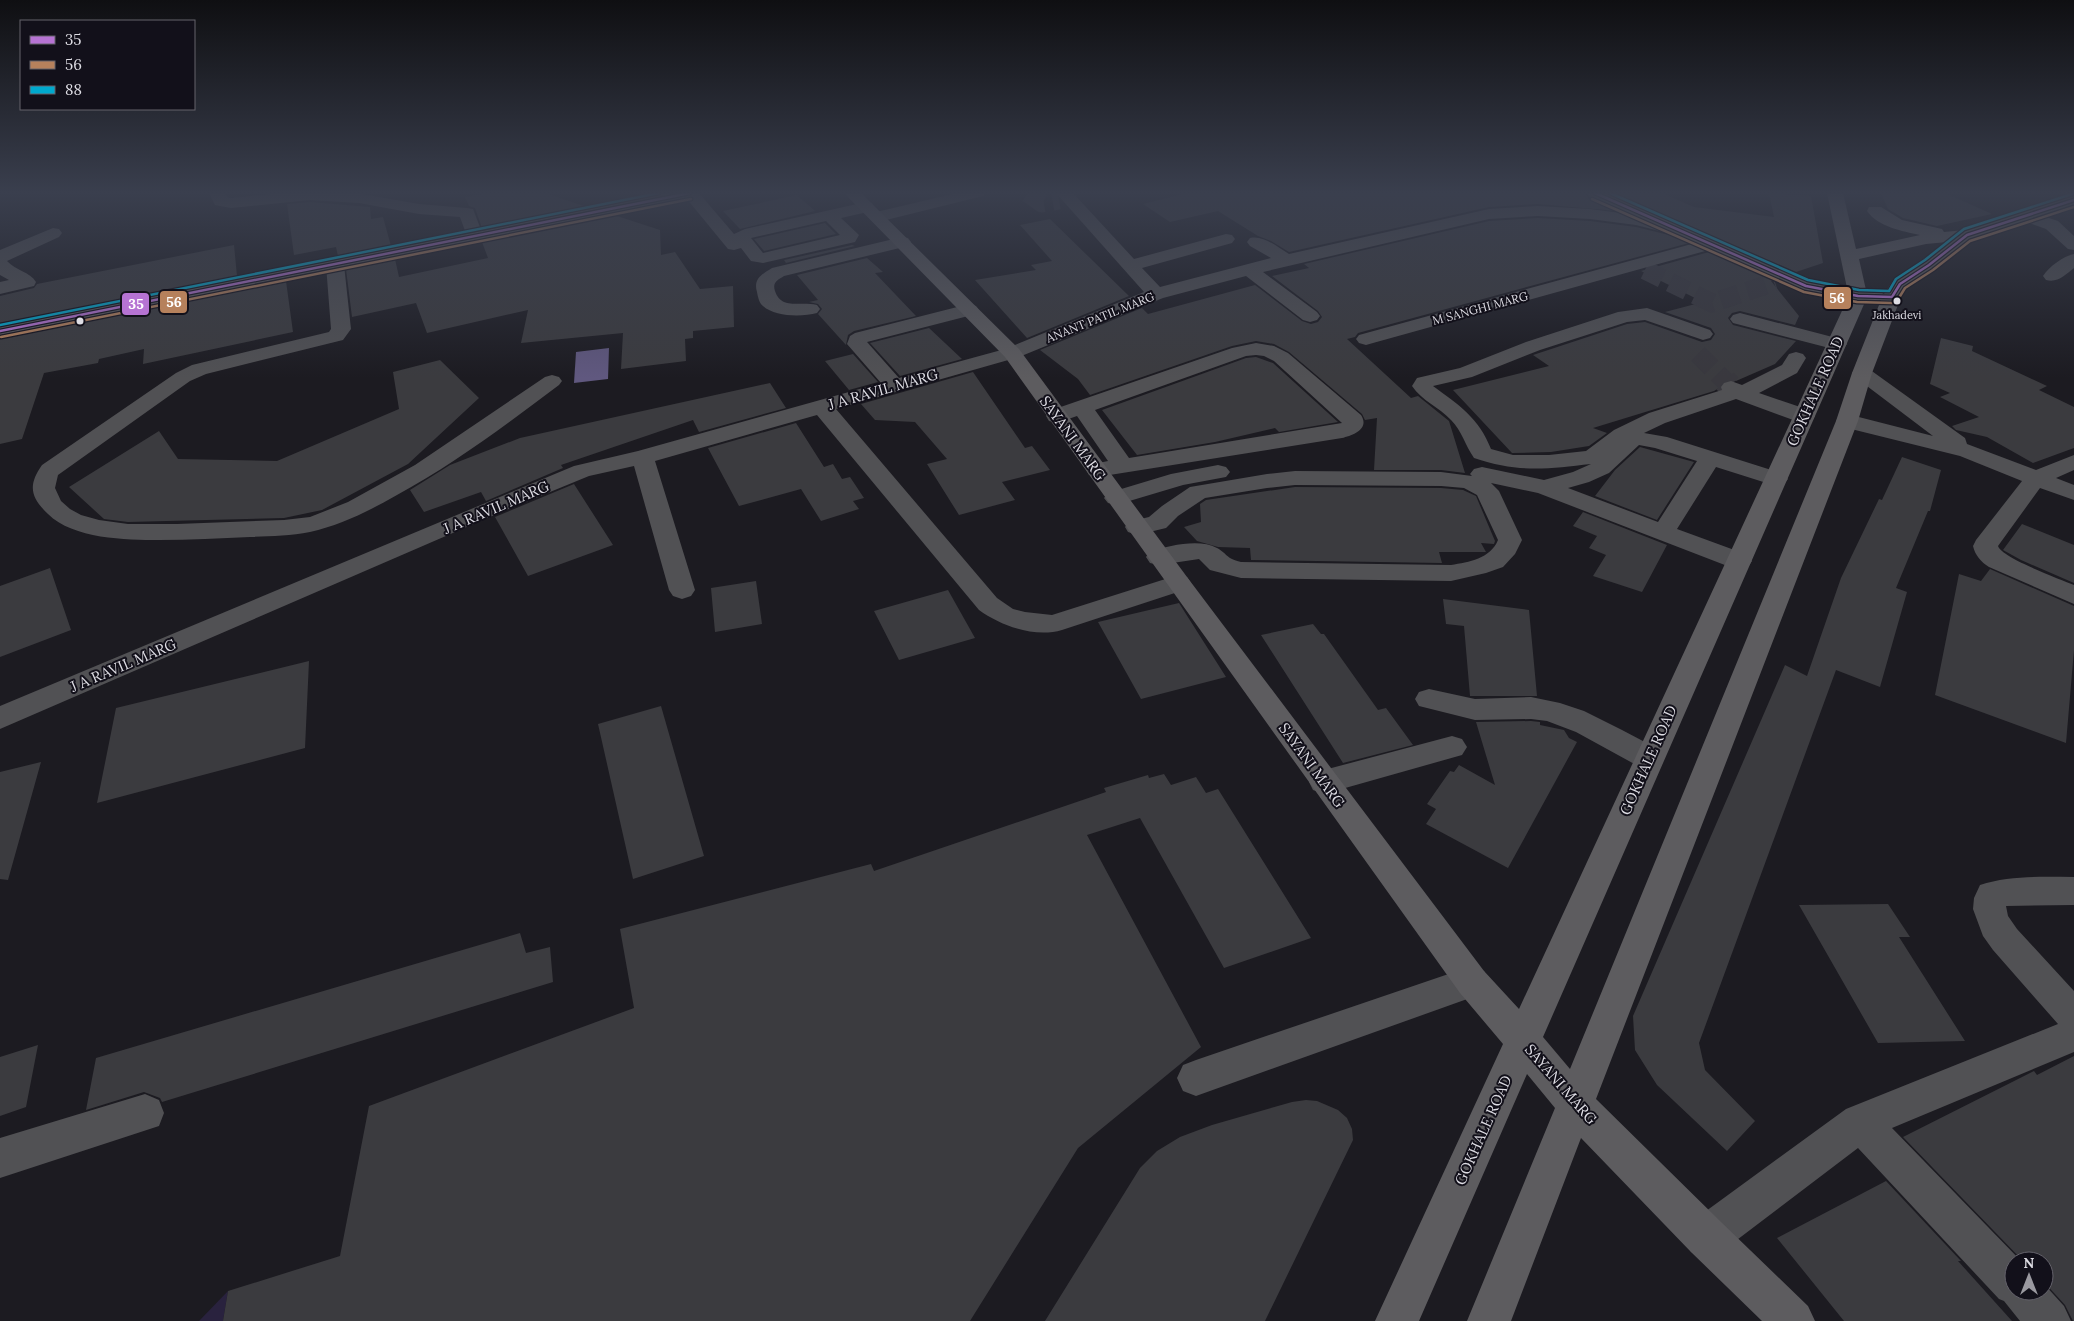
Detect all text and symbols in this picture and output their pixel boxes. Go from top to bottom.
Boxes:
legend [20,20,195,110]
text: 35 [65,30,82,49]
text: 56 [65,55,82,74]
text: 88 [65,80,82,99]
line badge: 56 [1823,286,1852,310]
street label: ANANT PATIL MARG [1043,288,1156,346]
street label: M SANGHI MARG [1431,288,1529,328]
text: 56 [1829,289,1845,307]
line badge: 56 [159,290,188,314]
line badge: 35 [121,292,150,316]
text: 56 [166,293,182,311]
text: 35 [128,295,144,313]
marker: Jakhadevi [1892,296,1902,306]
place label: Jakhadevi [1872,308,1921,322]
unlabelled marker [75,316,85,326]
street label: GOKHALE ROAD [1782,333,1848,449]
street label: J A RAVIL MARG [825,364,941,414]
street label: SAYANI MARG [1036,392,1110,485]
street label: J A RAVIL MARG [439,476,552,538]
street label: J A RAVIL MARG [66,634,179,696]
street label: GOKHALE ROAD [1615,702,1681,818]
street label: SAYANI MARG [1275,719,1349,812]
street label: SAYANI MARG [1521,1040,1601,1128]
street label: GOKHALE ROAD [1450,1072,1516,1188]
north arrow [2004,1251,2054,1301]
text: N [2024,1254,2035,1272]

